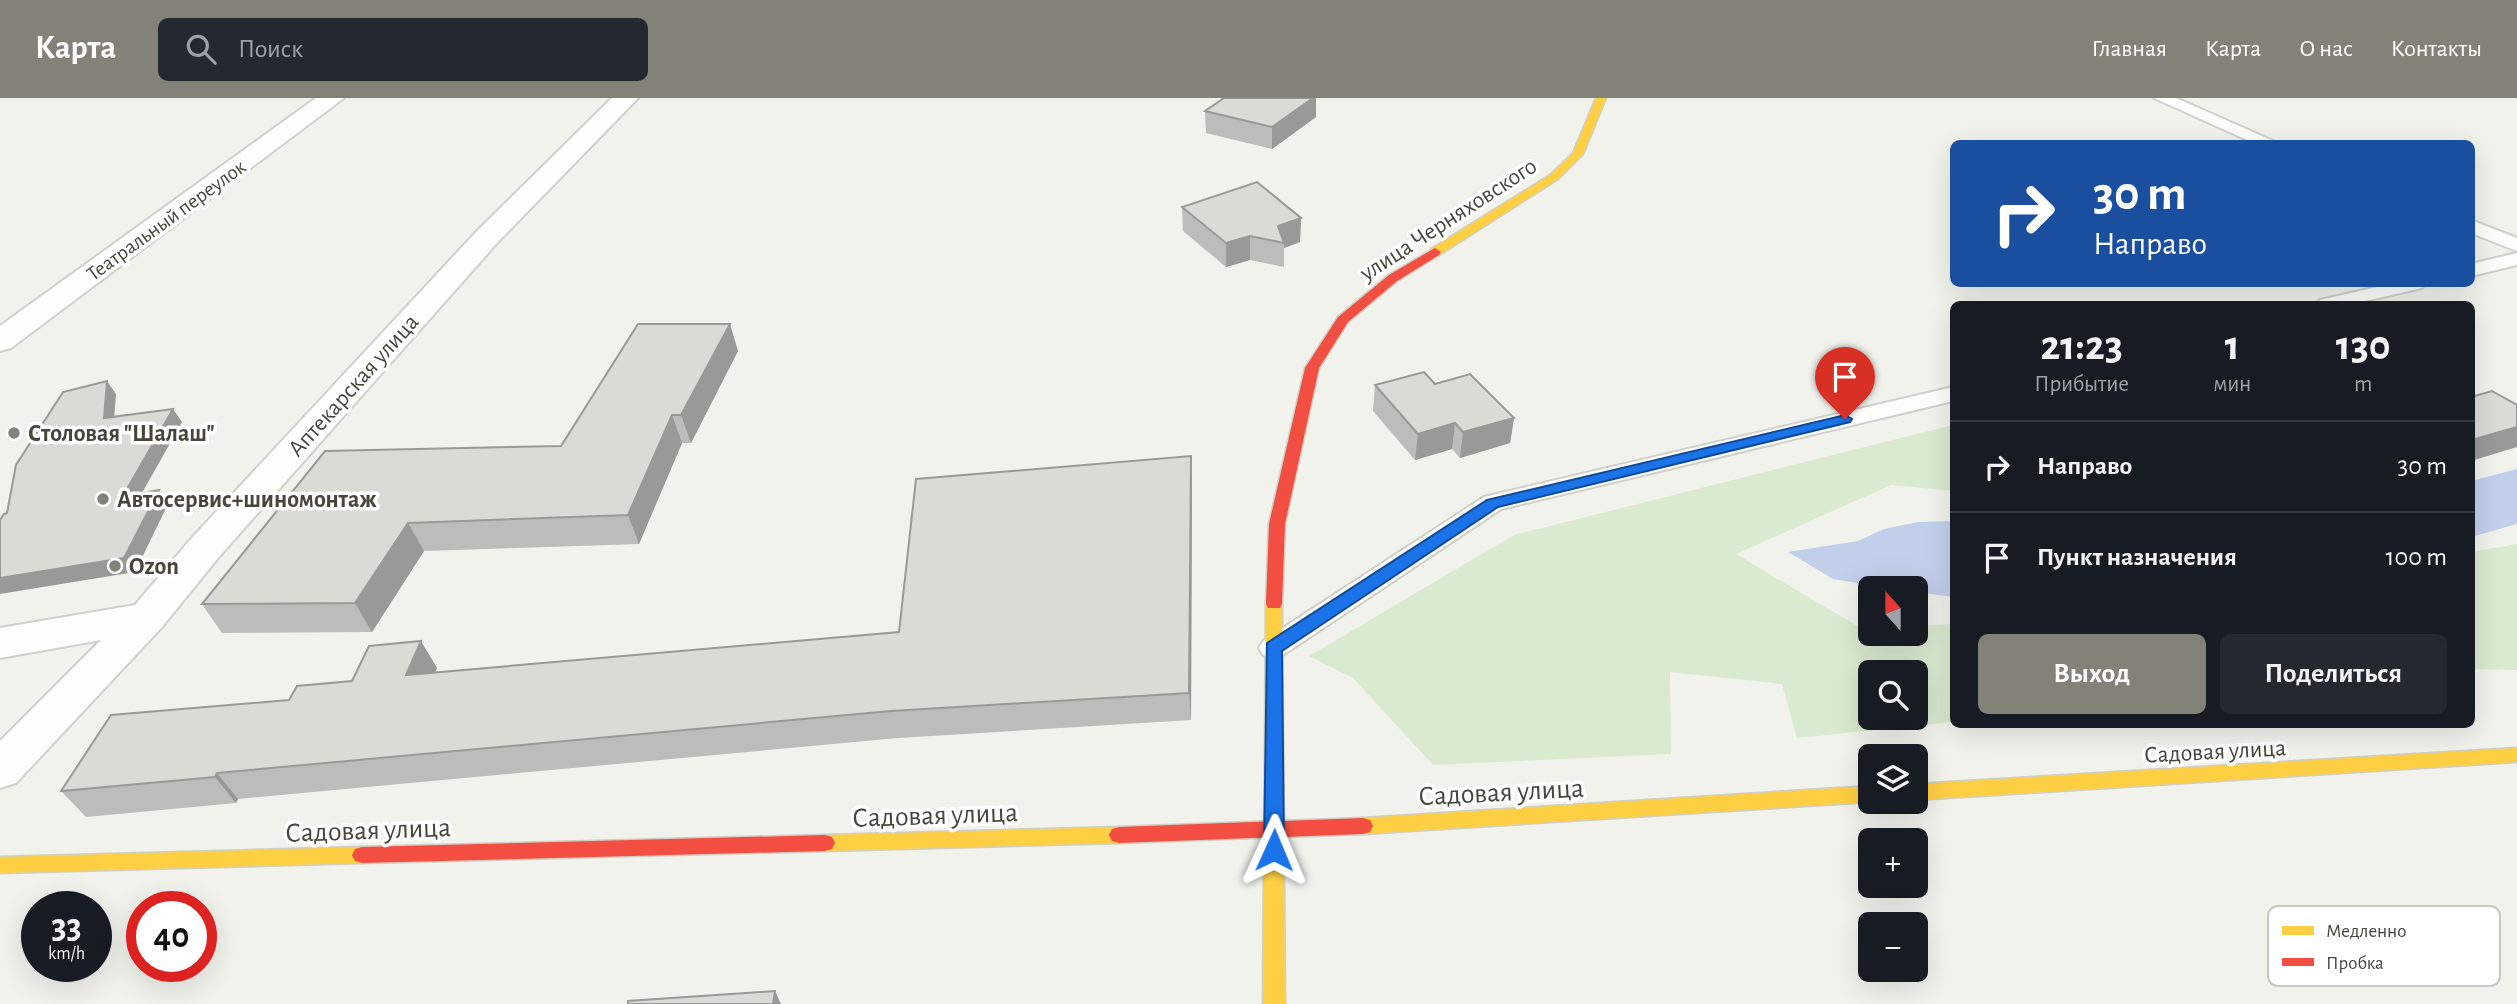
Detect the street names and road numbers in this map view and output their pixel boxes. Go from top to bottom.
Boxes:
street label: улица Черняховского [1355,154,1541,286]
street label: Театральный переулок [83,156,250,285]
street label: Аптекарская улица [284,310,424,461]
street label: Садовая улица [2143,736,2287,768]
street label: Садовая улица [1418,775,1585,811]
street label: Садовая улица [852,799,1019,833]
street label: Садовая улица [285,814,452,848]

